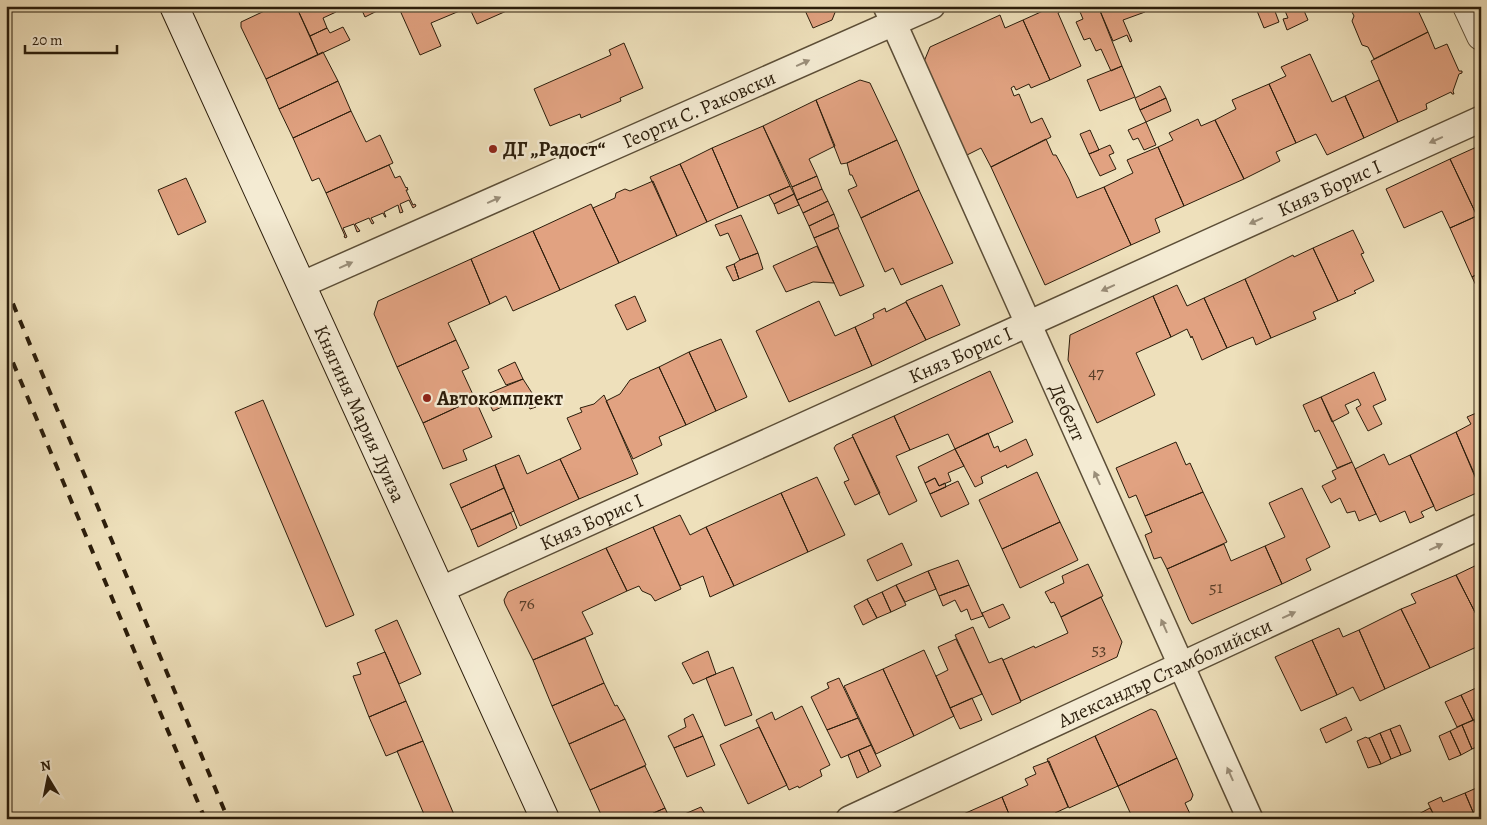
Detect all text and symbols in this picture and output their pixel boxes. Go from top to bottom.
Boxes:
scale bar [25,22,118,54]
text: 20 m [32,30,63,50]
one-way arrow [796,59,810,67]
street label: Георги С. Раковски [618,64,780,155]
place label: ДГ „Радост“ [503,136,605,163]
one-way arrow [1429,136,1443,144]
marker: ДГ „Радост“ [487,143,499,155]
street label: Княз Борис I [1273,153,1385,223]
one-way arrow [487,195,501,203]
one-way arrow [1249,218,1263,226]
one-way arrow [339,261,353,269]
one-way arrow [1101,285,1115,293]
street label: Княз Борис I [904,320,1016,390]
street label: Княгиня Мария Луиза [307,321,412,508]
house number: 47 [1088,360,1104,384]
street label: Дебелт [1043,379,1092,446]
place label: Автокомплект [436,385,563,412]
marker: Автокомплект [421,392,433,404]
one-way arrow [1093,471,1101,485]
street label: Княз Борис I [535,487,647,557]
one-way arrow [1429,543,1443,551]
house number: 51 [1209,575,1223,599]
house number: 76 [519,591,535,615]
one-way arrow [1282,611,1296,619]
street label: Александър Стамболийски [1053,612,1276,735]
one-way arrow [1160,619,1168,633]
house number: 53 [1091,637,1107,661]
north arrow [22,752,72,802]
text: N [39,755,53,776]
one-way arrow [1226,767,1234,781]

